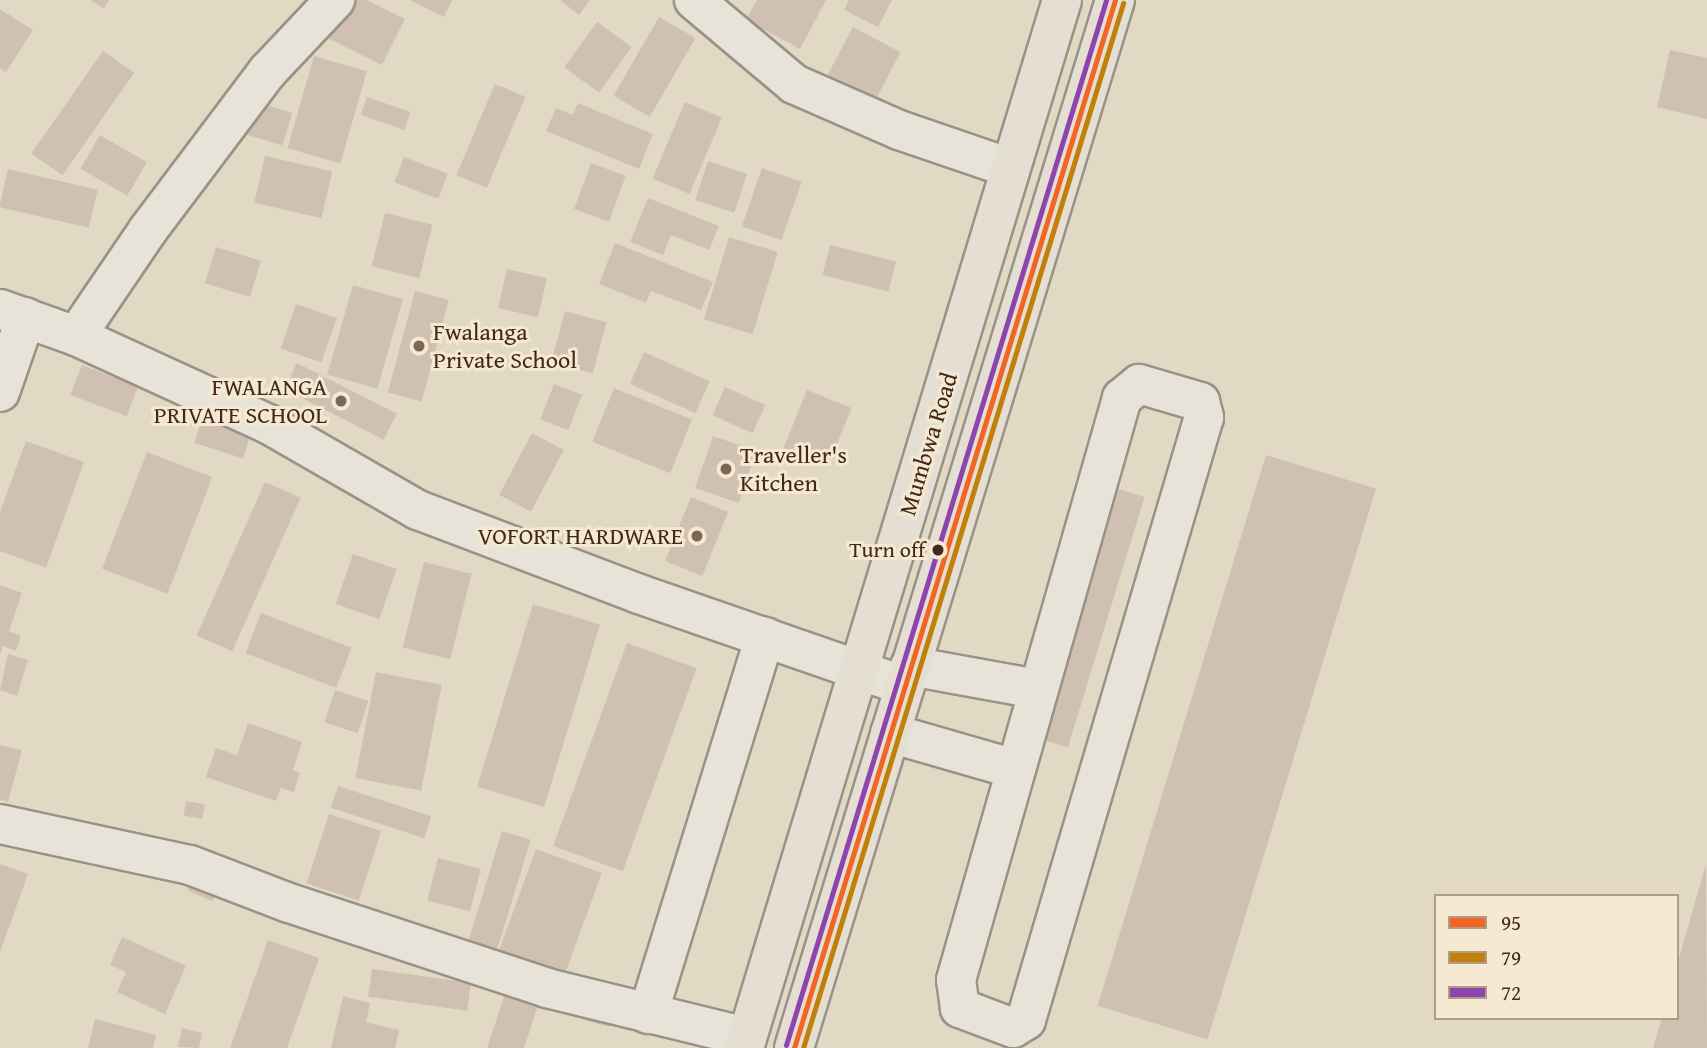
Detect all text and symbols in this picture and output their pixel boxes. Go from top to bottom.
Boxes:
place label: Fwalanga Private School [433,318,577,374]
marker: Fwalanga Private School [411,338,427,354]
street label: Mumbwa Road [893,369,963,519]
place label: FWALANGA PRIVATE SCHOOL [154,373,327,429]
marker: FWALANGA PRIVATE SCHOOL [333,393,349,409]
place label: Traveller's Kitchen [740,441,847,497]
marker: Traveller's Kitchen [718,461,734,477]
place label: VOFORT HARDWARE [478,522,683,550]
marker: VOFORT HARDWARE [689,528,705,544]
place label: Turn off [849,537,925,563]
marker: Turn off [931,543,945,557]
legend [1434,894,1679,1020]
text: 95 [1501,907,1521,938]
text: 79 [1501,942,1521,973]
text: 72 [1501,977,1521,1008]

